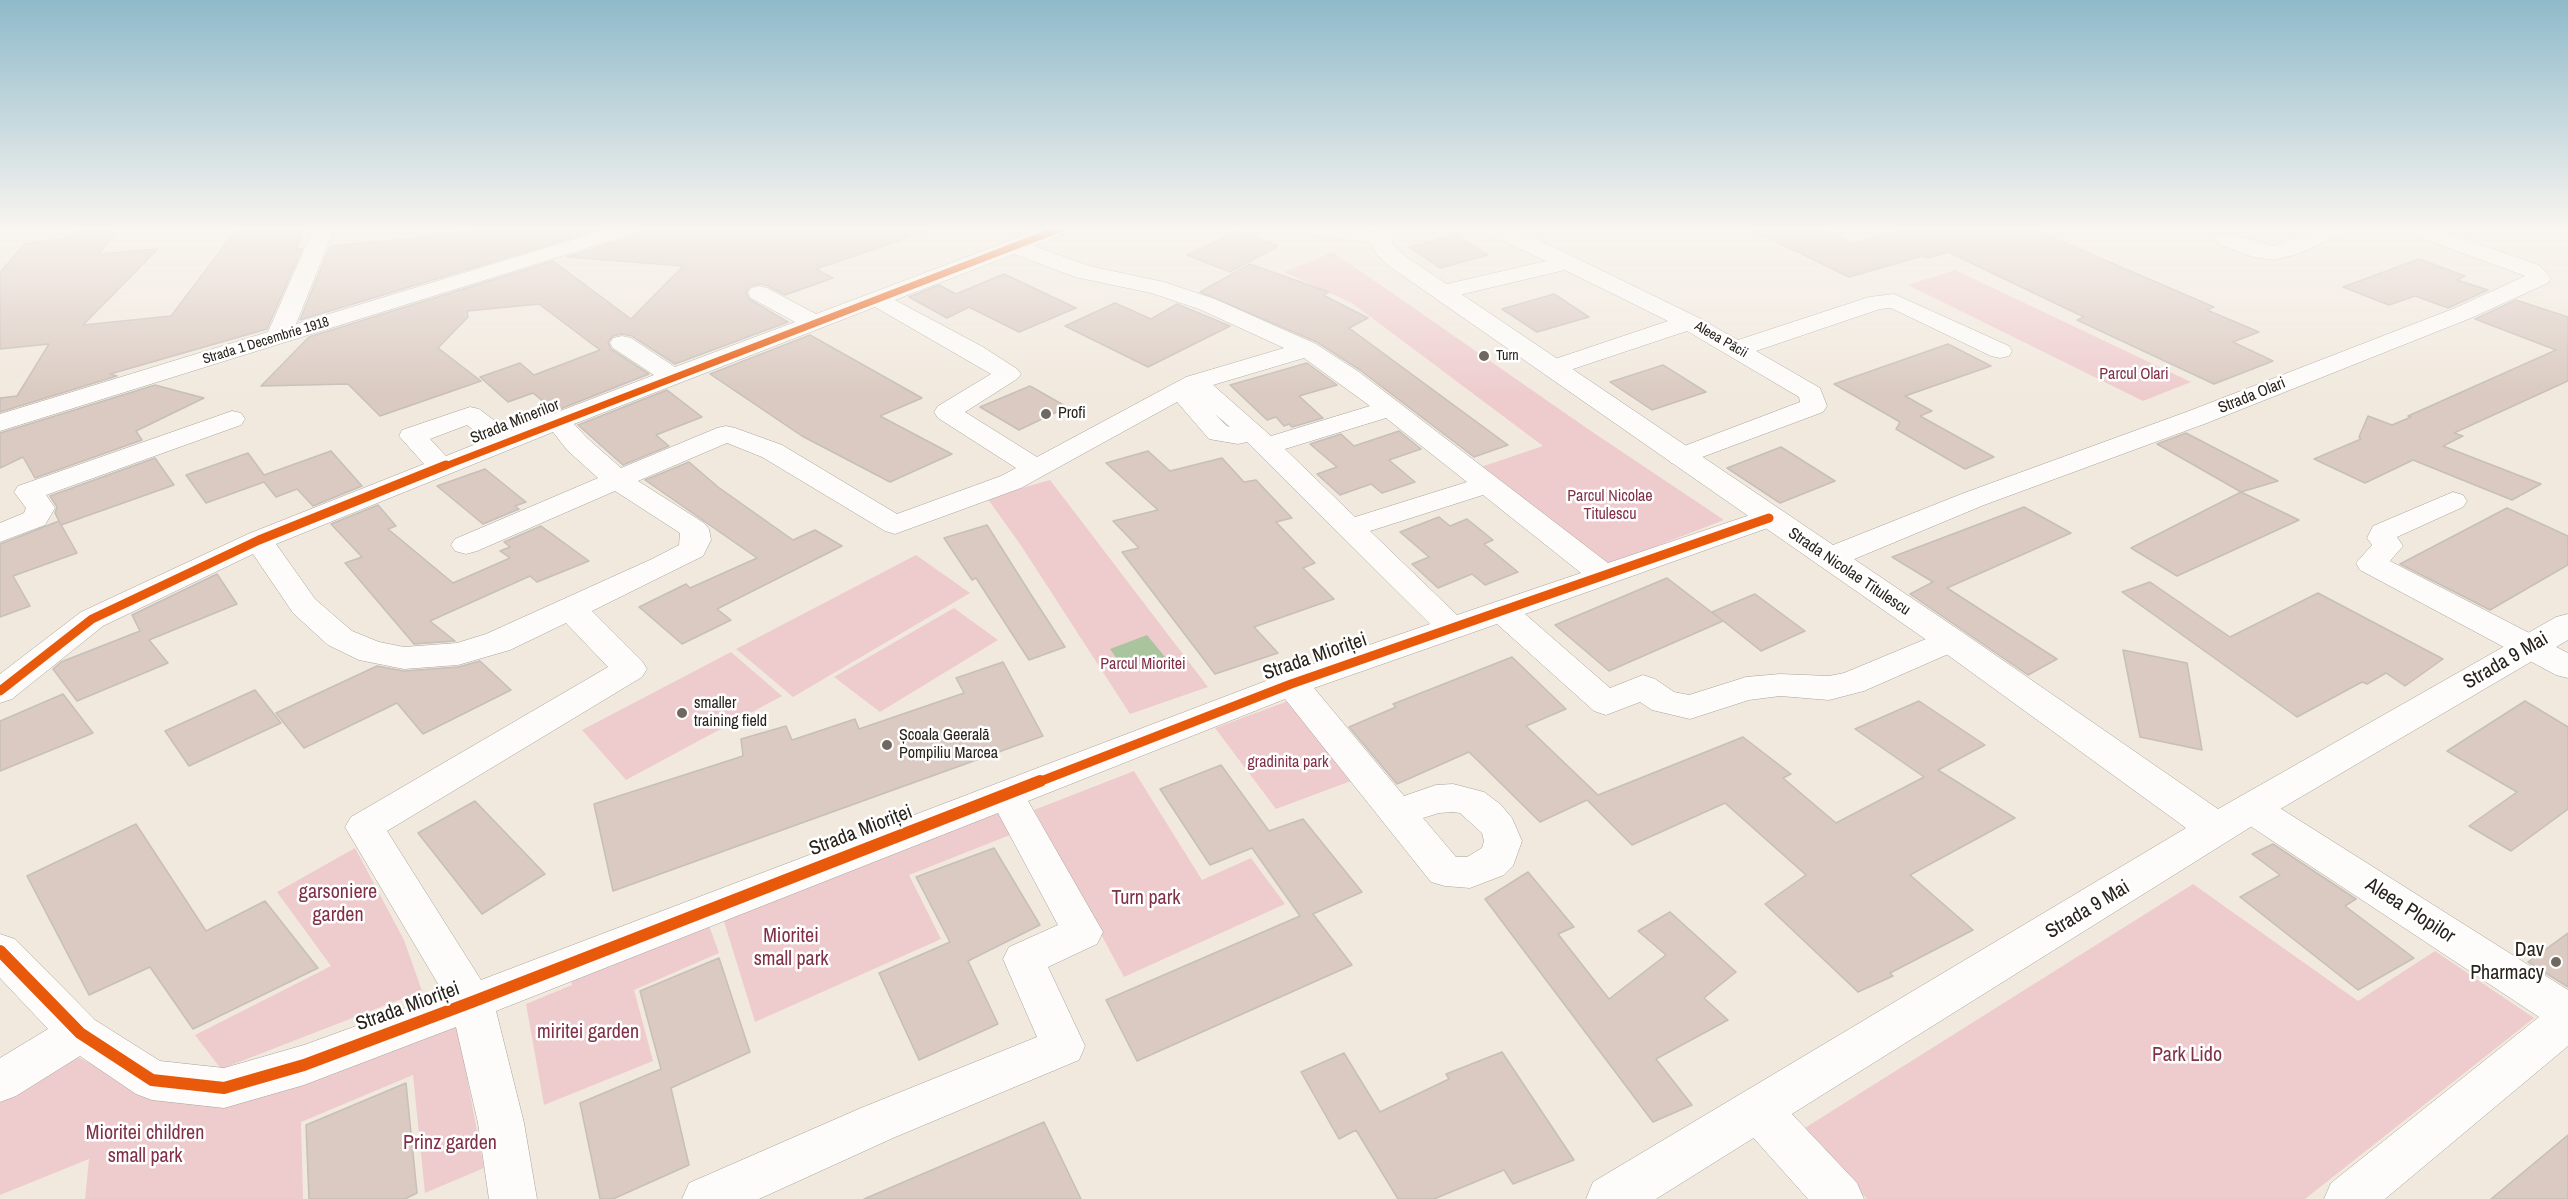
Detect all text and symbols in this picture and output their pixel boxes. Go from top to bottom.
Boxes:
street label: Strada 1 Decembrie 1918 [201,314,331,368]
street label: Aleea Păcii [1691,318,1751,362]
place label: Turn [1496,348,1519,364]
marker: Turn [1477,349,1491,363]
park label: Parcul Olari [2099,365,2169,385]
street label: Strada Olari [2216,374,2288,418]
street label: Strada Minerilor [468,395,562,449]
place label: Profi [1058,404,1086,424]
marker: Profi [1039,407,1053,421]
park label: Parcul Nicolae Titulescu [1567,487,1653,525]
street label: Strada Nicolae Titulescu [1784,524,1914,620]
street label: Strada 9 Mai [2459,627,2553,695]
street label: Strada Mioriței [1260,628,1370,686]
park label: Parcul Mioritei [1100,655,1186,675]
place label: smaller training field [694,694,767,732]
marker: smaller training field [675,706,689,720]
place label: Școala Geerală Pompiliu Marcea [899,726,998,764]
marker: Școala Geerală Pompiliu Marcea [880,738,894,752]
park label: gradinita park [1248,753,1328,773]
street label: Strada Mioriței [806,800,916,862]
street label: Aleea Plopilor [2361,873,2459,949]
street label: Strada 9 Mai [2042,876,2134,944]
park label: garsoniere garden [299,881,377,928]
park label: Turn park [1112,887,1180,911]
park label: Mioritei small park [754,925,828,972]
place label: Dav Pharmacy [2470,939,2544,986]
marker: Dav Pharmacy [2549,955,2563,969]
street label: Strada Mioriței [353,977,463,1037]
park label: miritei garden [537,1021,639,1045]
park label: Park Lido [2152,1044,2222,1068]
park label: Mioritei children small park [86,1122,204,1169]
park label: Prinz garden [403,1132,497,1156]

